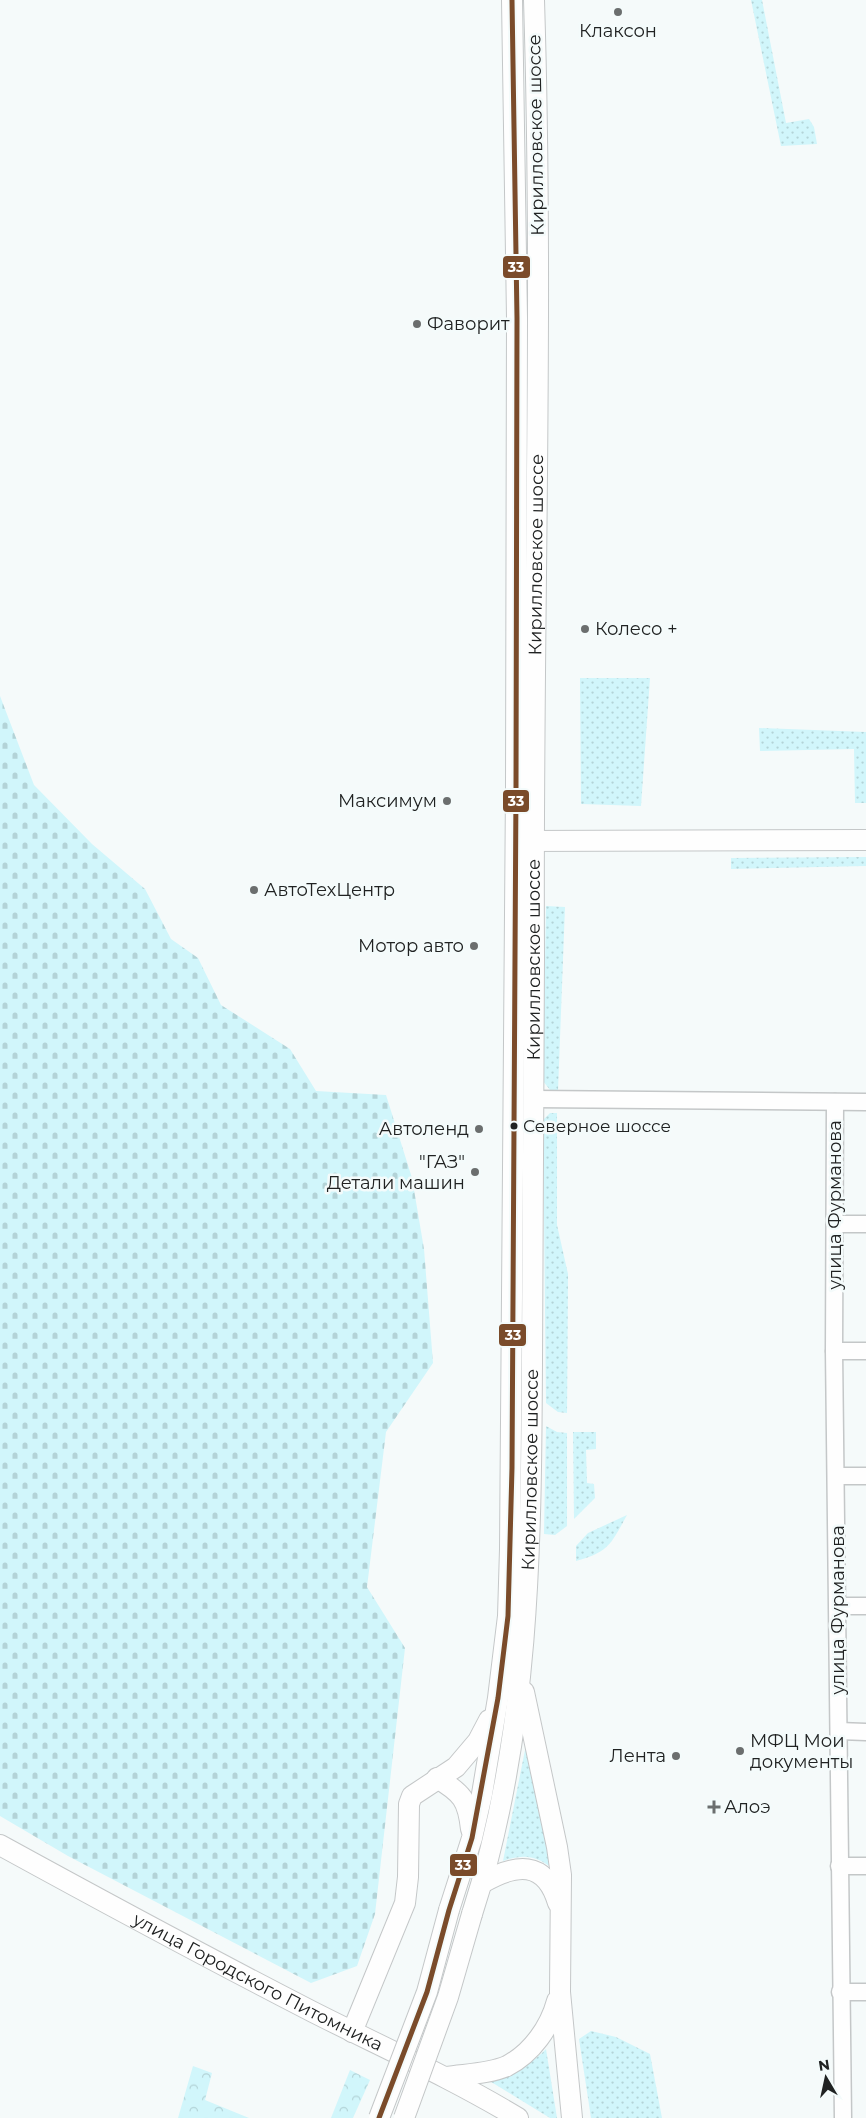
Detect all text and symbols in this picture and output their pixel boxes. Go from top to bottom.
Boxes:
marker: Клаксон [612,6,624,18]
place label: Клаксон [579,20,657,42]
street label: Кирилловское шоссе [523,34,549,236]
line badge: 33 [502,255,531,279]
text: 33 [507,258,524,276]
place label: Фаворит [427,313,510,335]
marker: Фаворит [411,318,423,330]
street label: Кирилловское шоссе [524,454,548,656]
place label: Колесо + [595,618,677,640]
marker: Колесо + [579,623,591,635]
line badge: 33 [502,789,530,813]
place label: Максимум [338,790,437,812]
text: 33 [507,792,524,810]
marker: Максимум [441,795,453,807]
street label: Кирилловское шоссе [523,859,545,1060]
place label: АвтоТехЦентр [264,879,395,901]
marker: АвтоТехЦентр [248,884,260,896]
place label: Мотор авто [358,935,464,957]
marker: Мотор авто [468,940,480,952]
place label: Северное шоссе [523,1116,671,1136]
place label: Автоленд [379,1118,469,1140]
street label: улица Фурманова [824,1120,846,1291]
marker: Северное шоссе [509,1121,519,1131]
marker: Автоленд [473,1123,485,1135]
place label: "ГАЗ" Детали машин [327,1151,465,1194]
marker: "ГАЗ" Детали машин [469,1166,481,1178]
line badge: 33 [498,1323,527,1347]
text: 33 [504,1326,521,1344]
street label: Кирилловское шоссе [517,1369,543,1571]
street label: улица Фурманова [827,1525,849,1696]
place label: МФЦ Мои документы [750,1730,853,1773]
place label: Лента [610,1745,666,1767]
marker: МФЦ Мои документы [734,1745,746,1757]
marker: Лента [670,1750,682,1762]
place label: Алоэ [724,1796,771,1818]
marker: Алоэ [708,1801,720,1813]
line badge: 33 [449,1853,478,1877]
text: 33 [454,1856,471,1874]
street label: улица Городского Питомника [128,1908,386,2056]
north arrow [801,2053,851,2103]
text: N [817,2055,831,2075]

